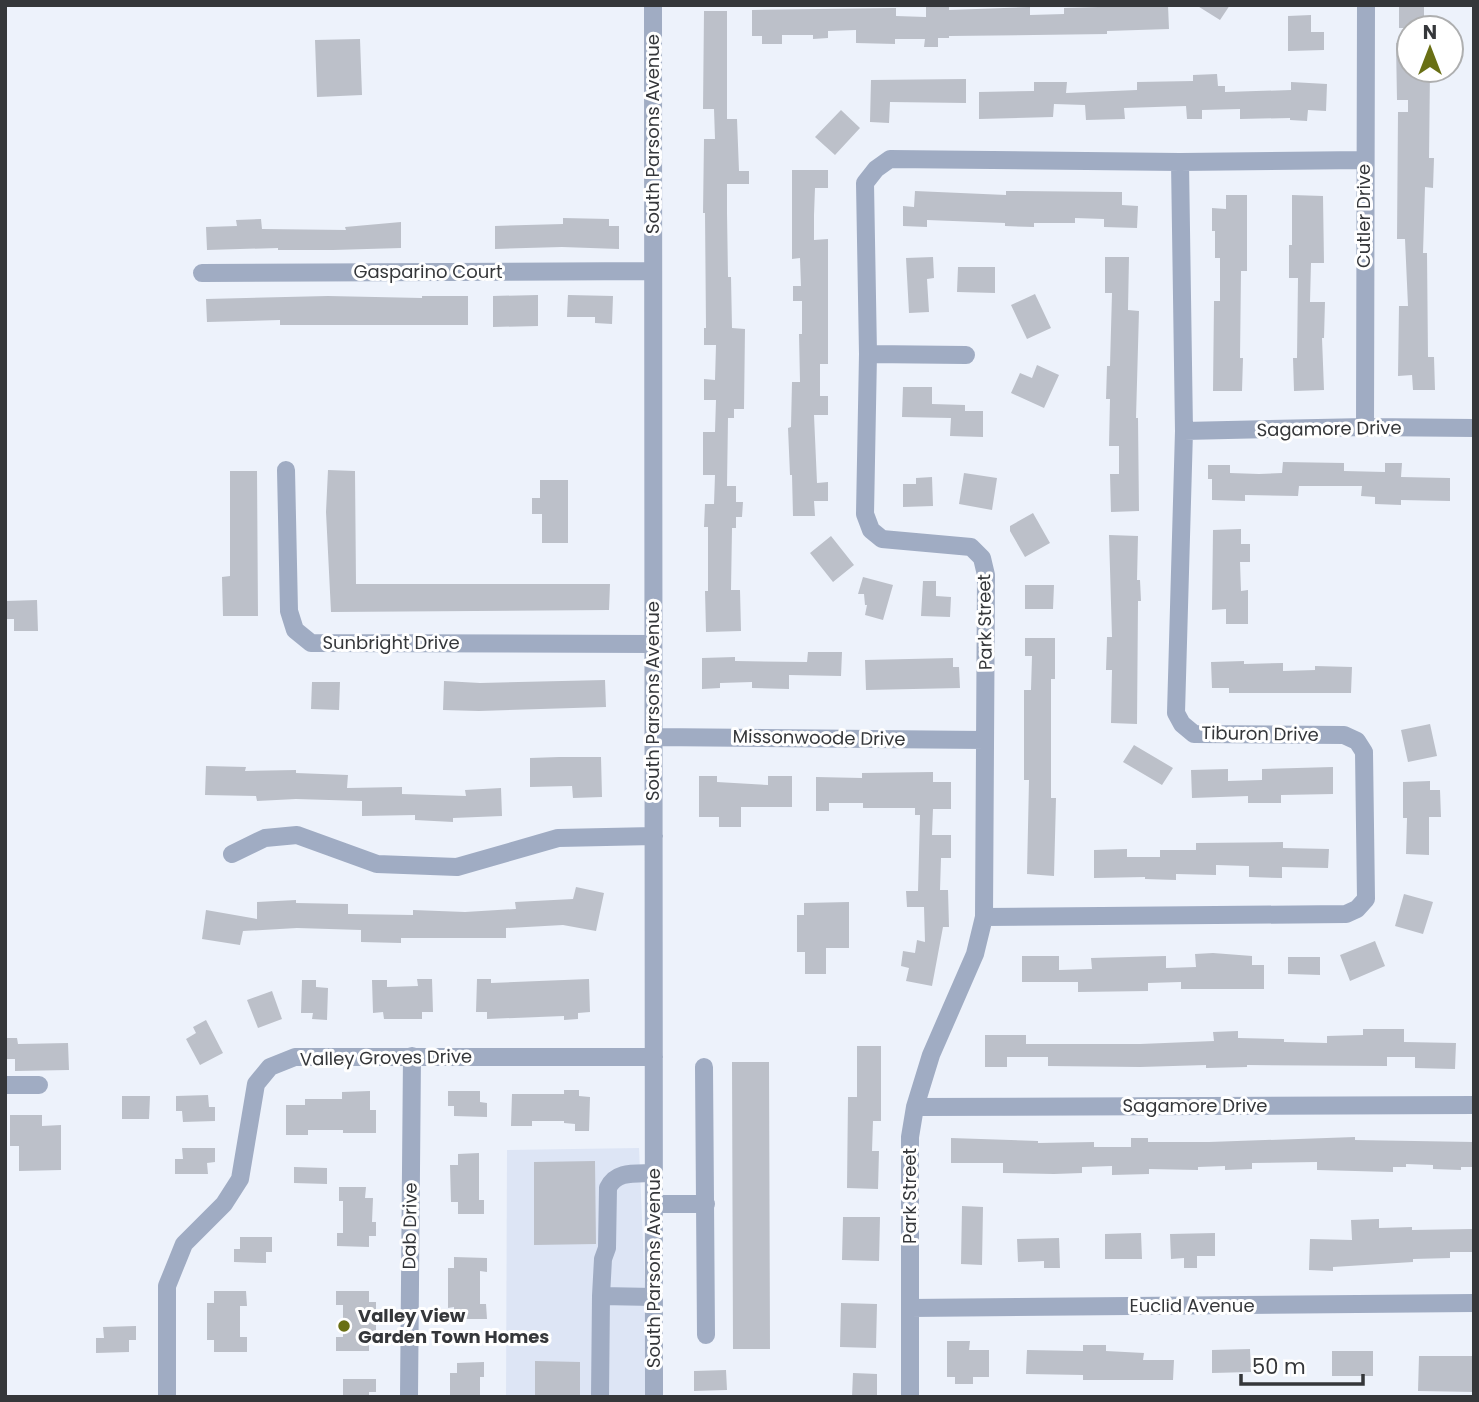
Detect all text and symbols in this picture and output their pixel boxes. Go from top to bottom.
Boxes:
north arrow [1395,14,1465,84]
text: N [1423,19,1437,46]
street label: South Parsons Avenue [640,34,665,234]
street label: Cutler Drive [1351,164,1376,268]
street label: Gasparino Court [353,259,503,284]
street label: Sagamore Drive [1256,415,1402,442]
street label: Park Street [971,574,998,670]
street label: South Parsons Avenue [640,601,665,801]
street label: Sunbright Drive [322,630,460,655]
street label: Tiburon Drive [1201,720,1319,747]
street label: Missonwoode Drive [732,723,906,752]
street label: Valley Groves Drive [300,1043,472,1072]
street label: Sagamore Drive [1123,1093,1267,1118]
street label: Park Street [897,1148,922,1244]
street label: South Parsons Avenue [641,1168,666,1368]
street label: Dab Drive [396,1182,423,1270]
street label: Euclid Avenue [1129,1293,1255,1318]
place label: Valley View Garden Town Homes [358,1303,549,1349]
marker: Valley View Garden Town Homes [336,1318,352,1334]
scale bar [1241,1342,1364,1386]
text: 50 m [1252,1352,1306,1381]

